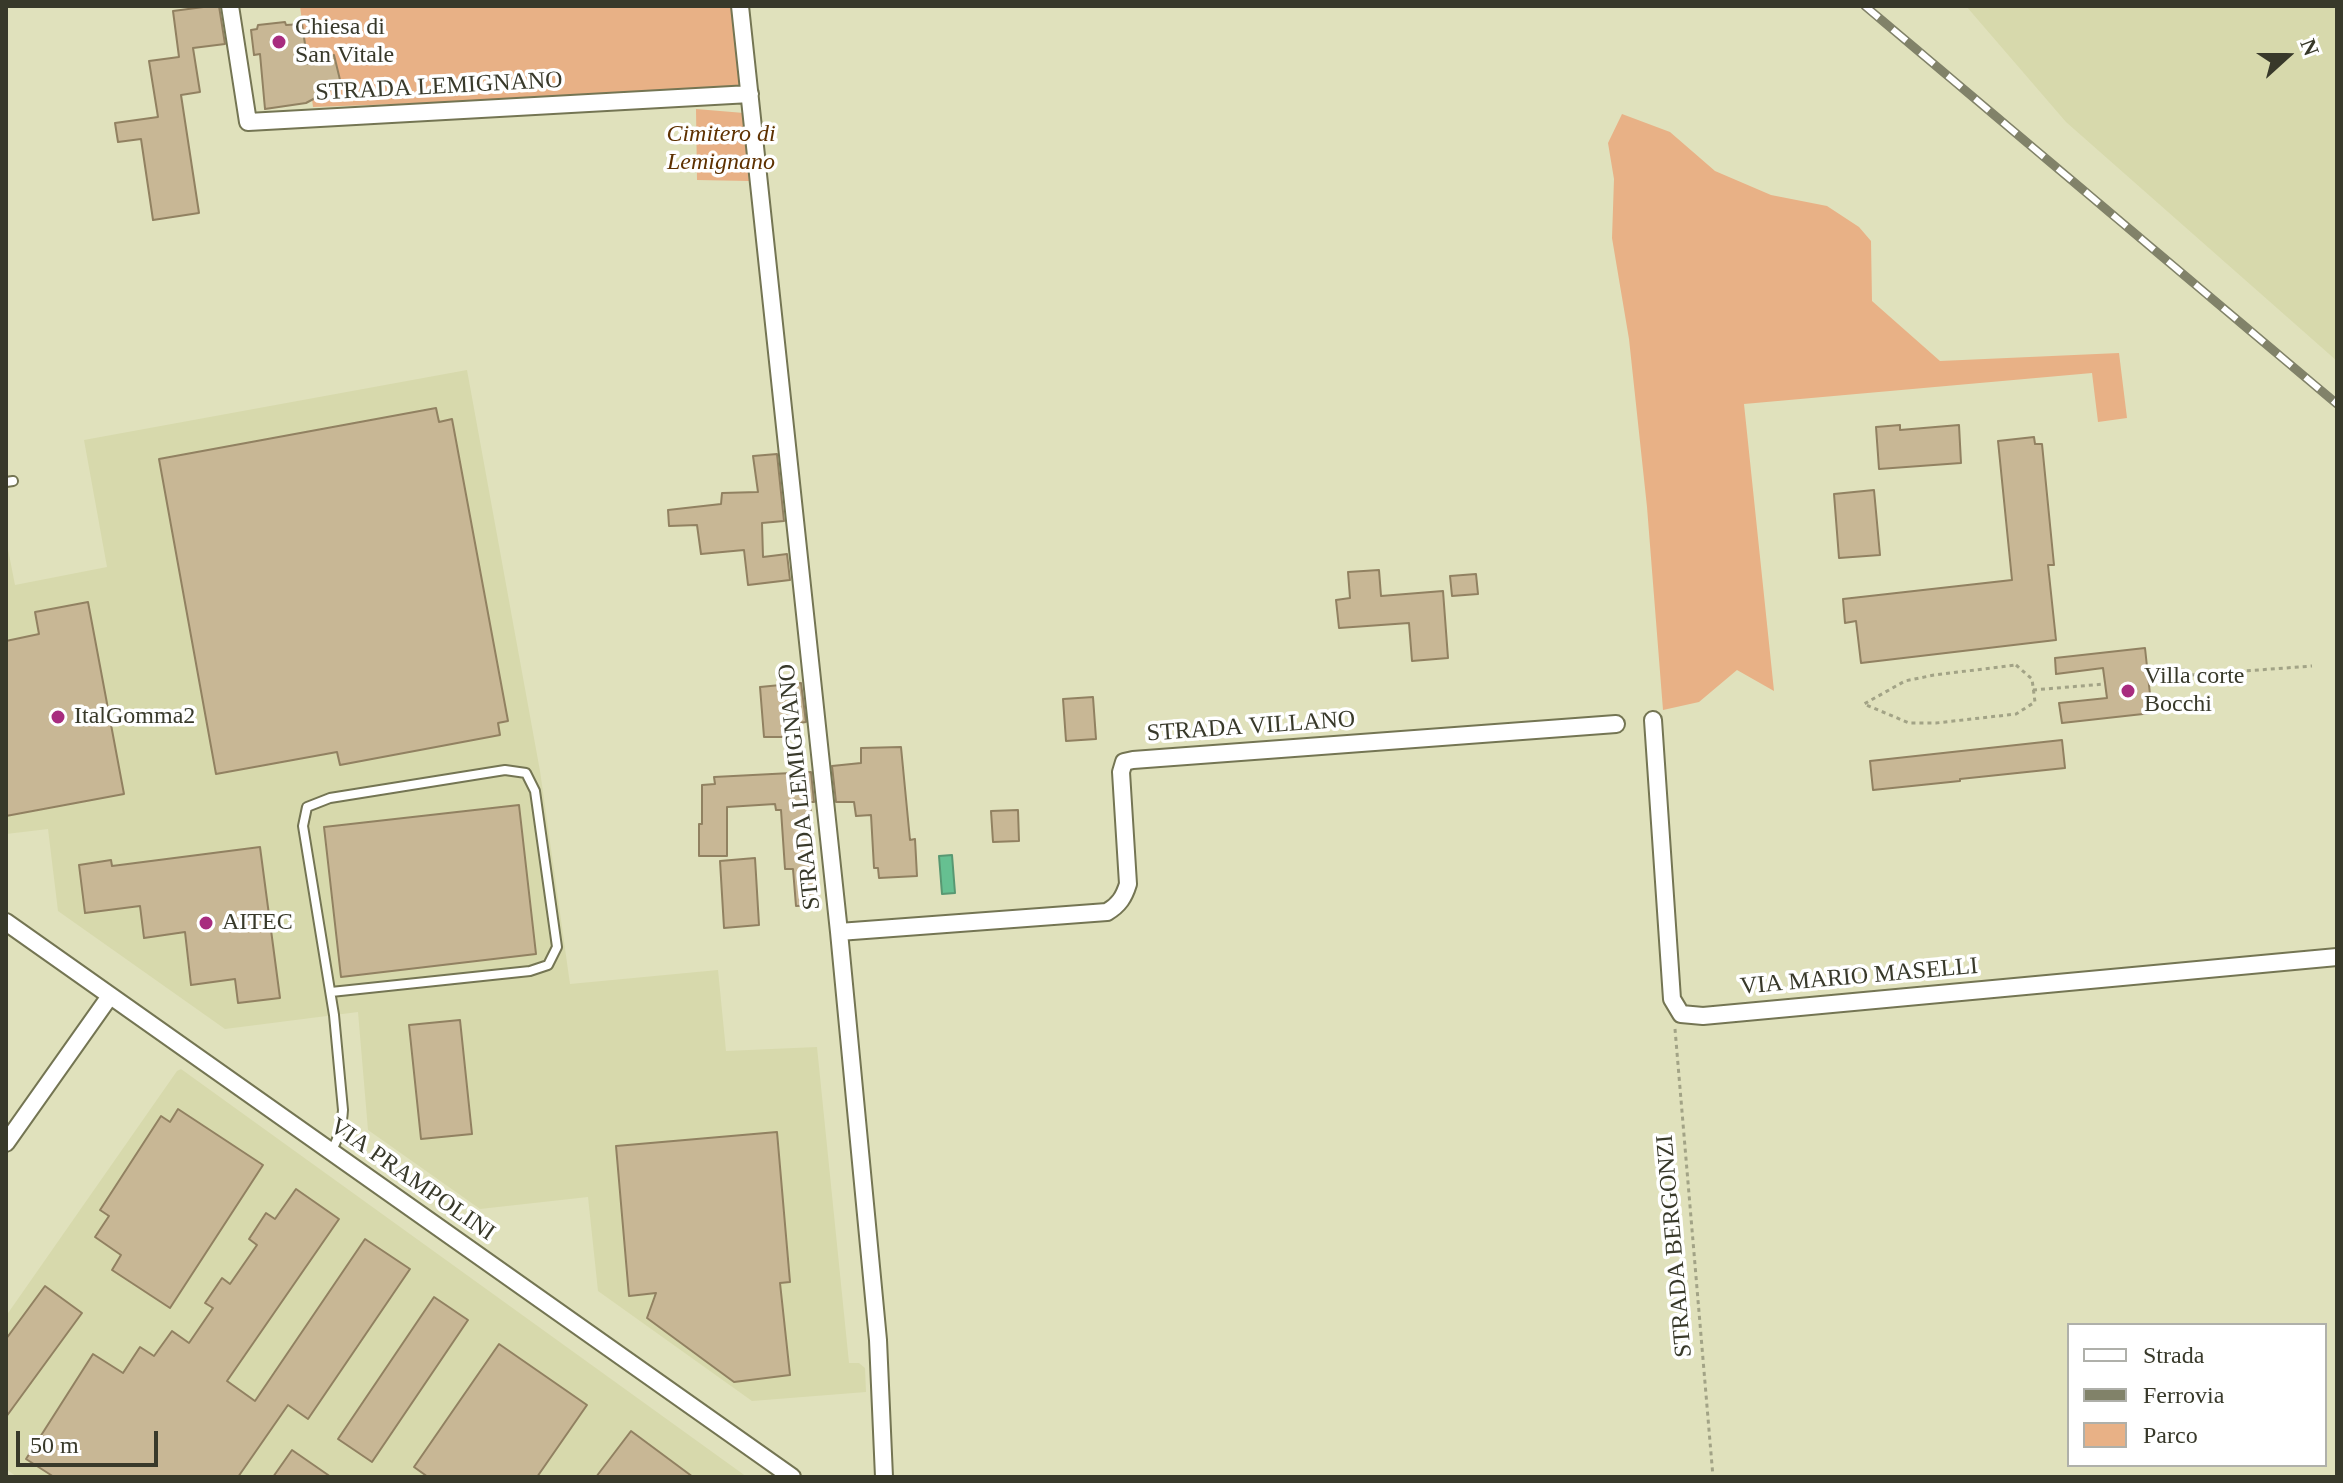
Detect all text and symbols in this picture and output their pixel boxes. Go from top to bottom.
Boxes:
place label: Chiesa di San Vitale [295,14,394,70]
north arrow [2247,16,2327,96]
marker: Chiesa di San Vitale [270,33,288,51]
text: N [2295,35,2324,59]
street label: STRADA LEMIGNANO [315,66,563,108]
park label: Cimitero di Lemignano [666,121,776,177]
street label: STRADA LEMIGNANO [773,663,827,911]
place label: Villa corte Bocchi [2144,663,2245,719]
marker: Villa corte Bocchi [2119,682,2137,700]
place label: ItalGomma2 [74,703,195,731]
street label: STRADA VILLANO [1146,705,1356,749]
marker: ItalGomma2 [49,708,67,726]
place label: AITEC [222,909,293,937]
marker: AITEC [197,914,215,932]
street label: VIA MARIO MASELLI [1739,952,1979,1002]
street label: VIA PRAMPOLINI [324,1112,500,1248]
street label: STRADA BERGONZI [1651,1134,1699,1358]
legend [2067,1323,2327,1467]
text: Strada [2143,1342,2204,1368]
text: Ferrovia [2143,1382,2224,1408]
scale bar [20,1415,162,1465]
text: Parco [2143,1422,2198,1448]
text: 50 m [30,1432,79,1458]

